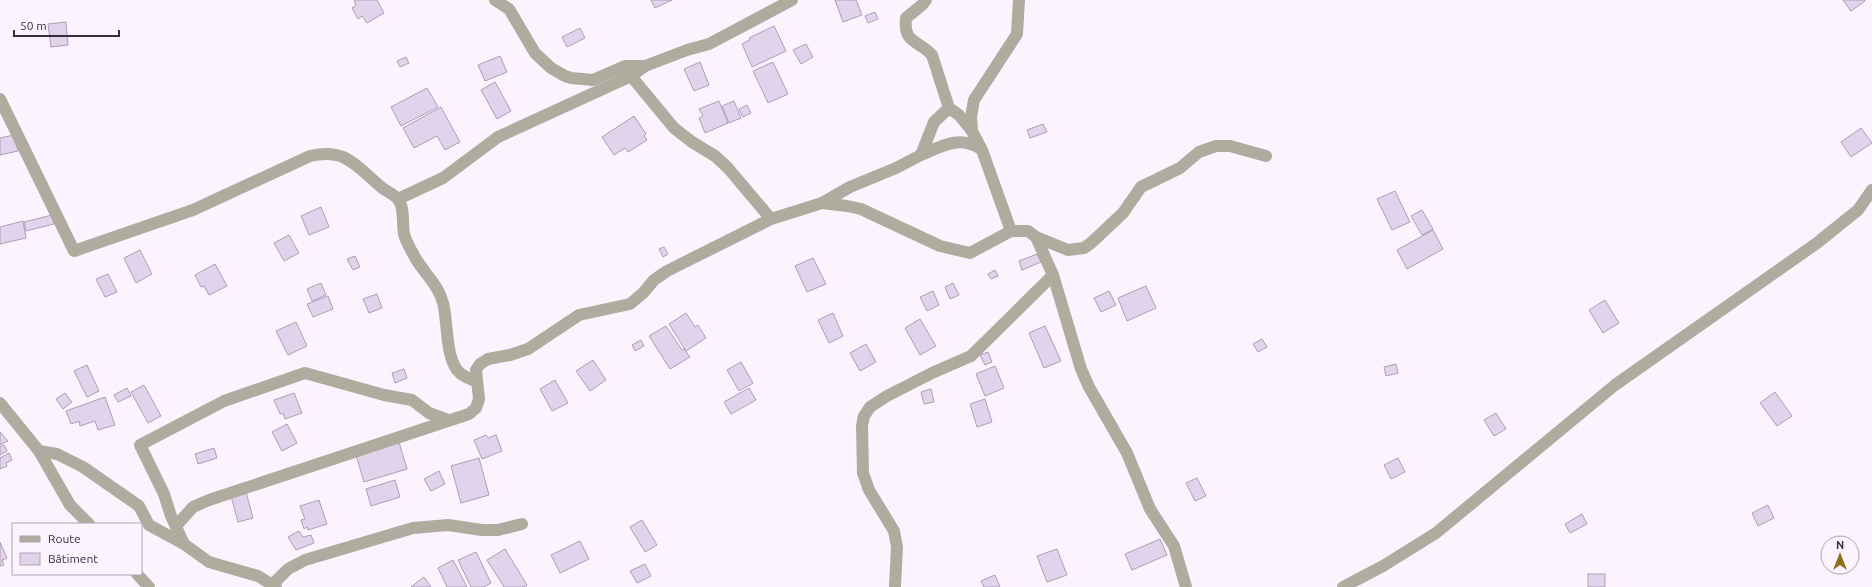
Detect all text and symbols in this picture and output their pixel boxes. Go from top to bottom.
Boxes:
scale bar [14,12,119,38]
text: 50 m [20,19,47,32]
legend [12,523,142,575]
text: Route [48,532,81,545]
north arrow [1820,535,1860,575]
text: N [1836,539,1844,551]
text: Bâtiment [48,552,98,565]

